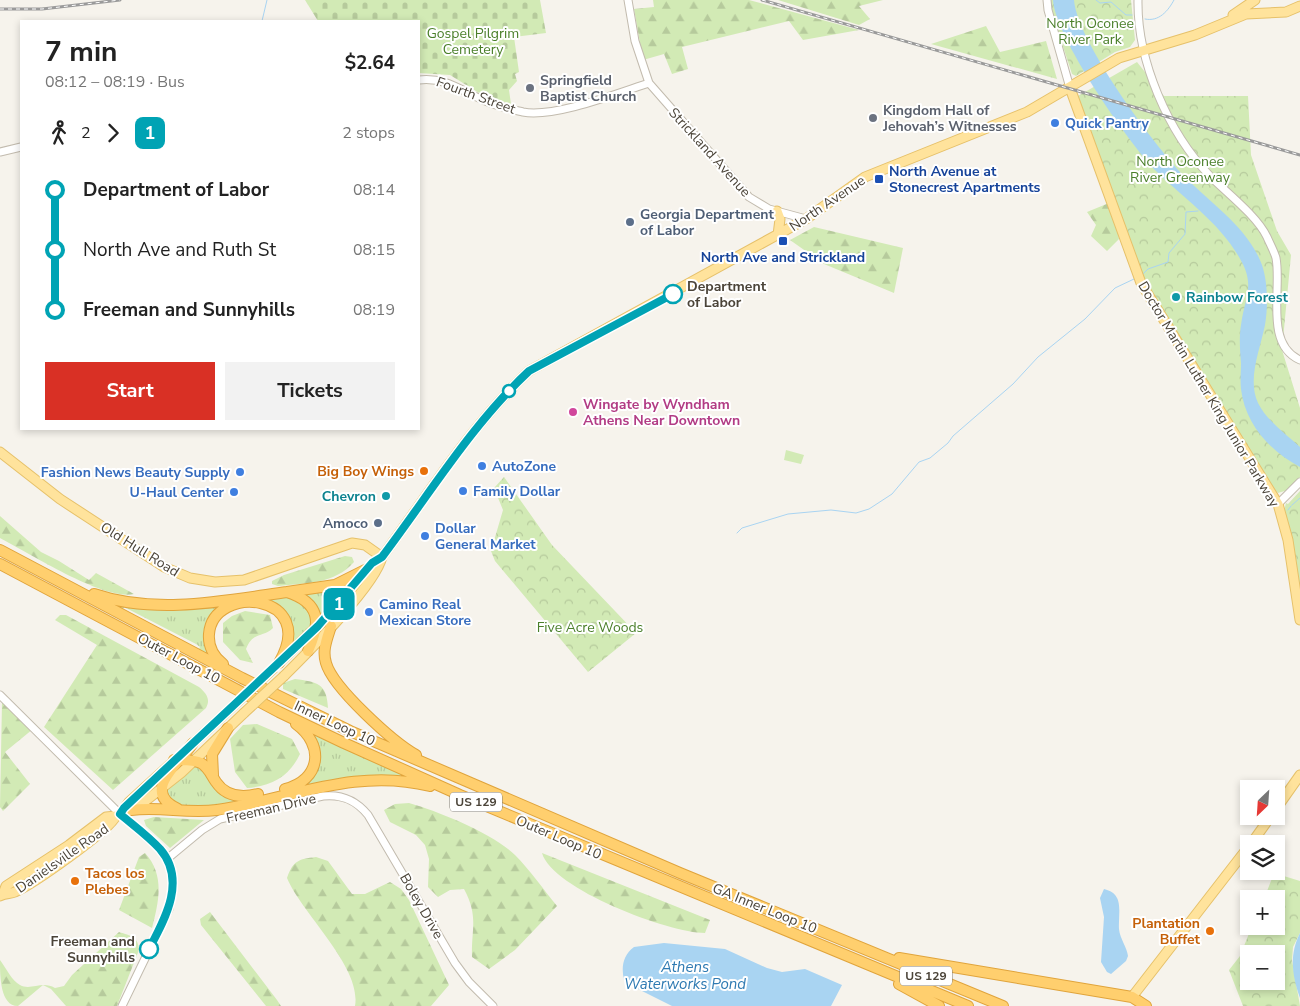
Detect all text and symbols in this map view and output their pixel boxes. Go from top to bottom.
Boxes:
park label: North Oconee River Park [1046,14,1134,49]
park label: Gospel Pilgrim Cemetery [427,24,519,59]
text: 7 min [45,33,117,71]
text: $2.64 [345,50,395,76]
text: 08:12 – 08:19 · Bus [45,71,185,93]
place label: Springfield Baptist Church [540,71,636,106]
street label: Fourth Street [434,72,518,119]
marker: Springfield Baptist Church [524,82,536,94]
place label: Kingdom Hall of Jehovah’s Witnesses [882,101,1017,136]
street label: Strickland Avenue [664,104,755,201]
marker: Kingdom Hall of Jehovah’s Witnesses [867,112,879,124]
place label: Quick Pantry [1065,114,1149,133]
marker: Quick Pantry [1049,117,1061,129]
icon: walk [45,119,73,147]
icon: forward [99,119,127,147]
text: 1 [145,121,155,145]
text: 2 [81,122,91,144]
text: 2 stops [342,122,395,144]
park label: North Oconee River Greenway [1130,152,1231,187]
place label: North Avenue at Stonecrest Apartments [889,162,1041,197]
street label: North Avenue [786,171,869,236]
marker: North Avenue at Stonecrest Apartments [873,173,885,185]
text: Department of Labor [83,177,269,203]
text: 08:14 [353,179,395,201]
place label: Georgia Department of Labor [640,205,774,240]
marker: Georgia Department of Labor [624,216,636,228]
marker: North Ave and Strickland [777,235,789,247]
text: North Ave and Ruth St [83,237,276,263]
text: 08:15 [353,239,395,261]
place label: North Ave and Strickland [701,248,865,267]
place label: Department of Labor [687,277,767,312]
street label: Doctor Martin Luther King Junior Parkway [1133,278,1284,511]
marker: Department of Labor [663,284,683,304]
place label: Rainbow Forest [1186,288,1288,307]
marker: Rainbow Forest [1170,291,1182,303]
text: Freeman and Sunnyhills [83,297,295,323]
text: 08:19 [353,299,395,321]
button: Start [45,362,215,420]
button: Tickets [225,362,395,420]
unlabelled marker [502,384,516,398]
place label: Wingate by Wyndham Athens Near Downtown [583,395,740,430]
marker: Wingate by Wyndham Athens Near Downtown [567,406,579,418]
place label: AutoZone [492,457,556,476]
marker: AutoZone [476,460,488,472]
place label: Big Boy Wings [317,462,414,481]
place label: Fashion News Beauty Supply [41,463,231,482]
marker: Big Boy Wings [418,465,430,477]
marker: Fashion News Beauty Supply [234,466,246,478]
place label: Family Dollar [473,482,561,501]
place label: U-Haul Center [130,483,225,502]
marker: Family Dollar [457,485,469,497]
marker: U-Haul Center [228,486,240,498]
place label: Chevron [322,487,376,506]
marker: Chevron [380,490,392,502]
place label: Amoco [323,514,368,533]
marker: Amoco [372,517,384,529]
street label: Old Hull Road [97,518,183,581]
place label: Dollar General Market [435,519,536,554]
marker: Dollar General Market [419,530,431,542]
line badge: 1 [323,588,355,620]
text: 1 [334,592,344,616]
place label: Camino Real Mexican Store [379,595,472,630]
marker: Camino Real Mexican Store [363,606,375,618]
park label: Five Acre Woods [537,618,644,637]
street label: Outer Loop 10 [134,629,223,688]
street label: Inner Loop 10 [291,696,378,750]
north arrow [1240,780,1285,825]
map controls [1240,780,1285,990]
street label: Freeman Drive [224,789,318,828]
road number: US 129 [450,792,502,812]
street label: Outer Loop 10 [513,811,604,864]
street label: Danielsville Road [12,819,113,898]
button: layers [1240,835,1285,880]
place label: Tacos los Plebes [85,864,145,899]
street label: Boley Drive [395,870,448,942]
marker: Tacos los Plebes [69,875,81,887]
street label: GA Inner Loop 10 [710,879,820,938]
button: + [1240,890,1285,935]
place label: Plantation Buffet [1132,914,1201,949]
marker: Plantation Buffet [1204,925,1216,937]
place label: Freeman and Sunnyhills [51,932,135,967]
marker: Freeman and Sunnyhills [139,939,159,959]
button: − [1240,945,1285,990]
water label: Athens Waterworks Pond [624,957,746,994]
road number: US 129 [900,966,952,986]

